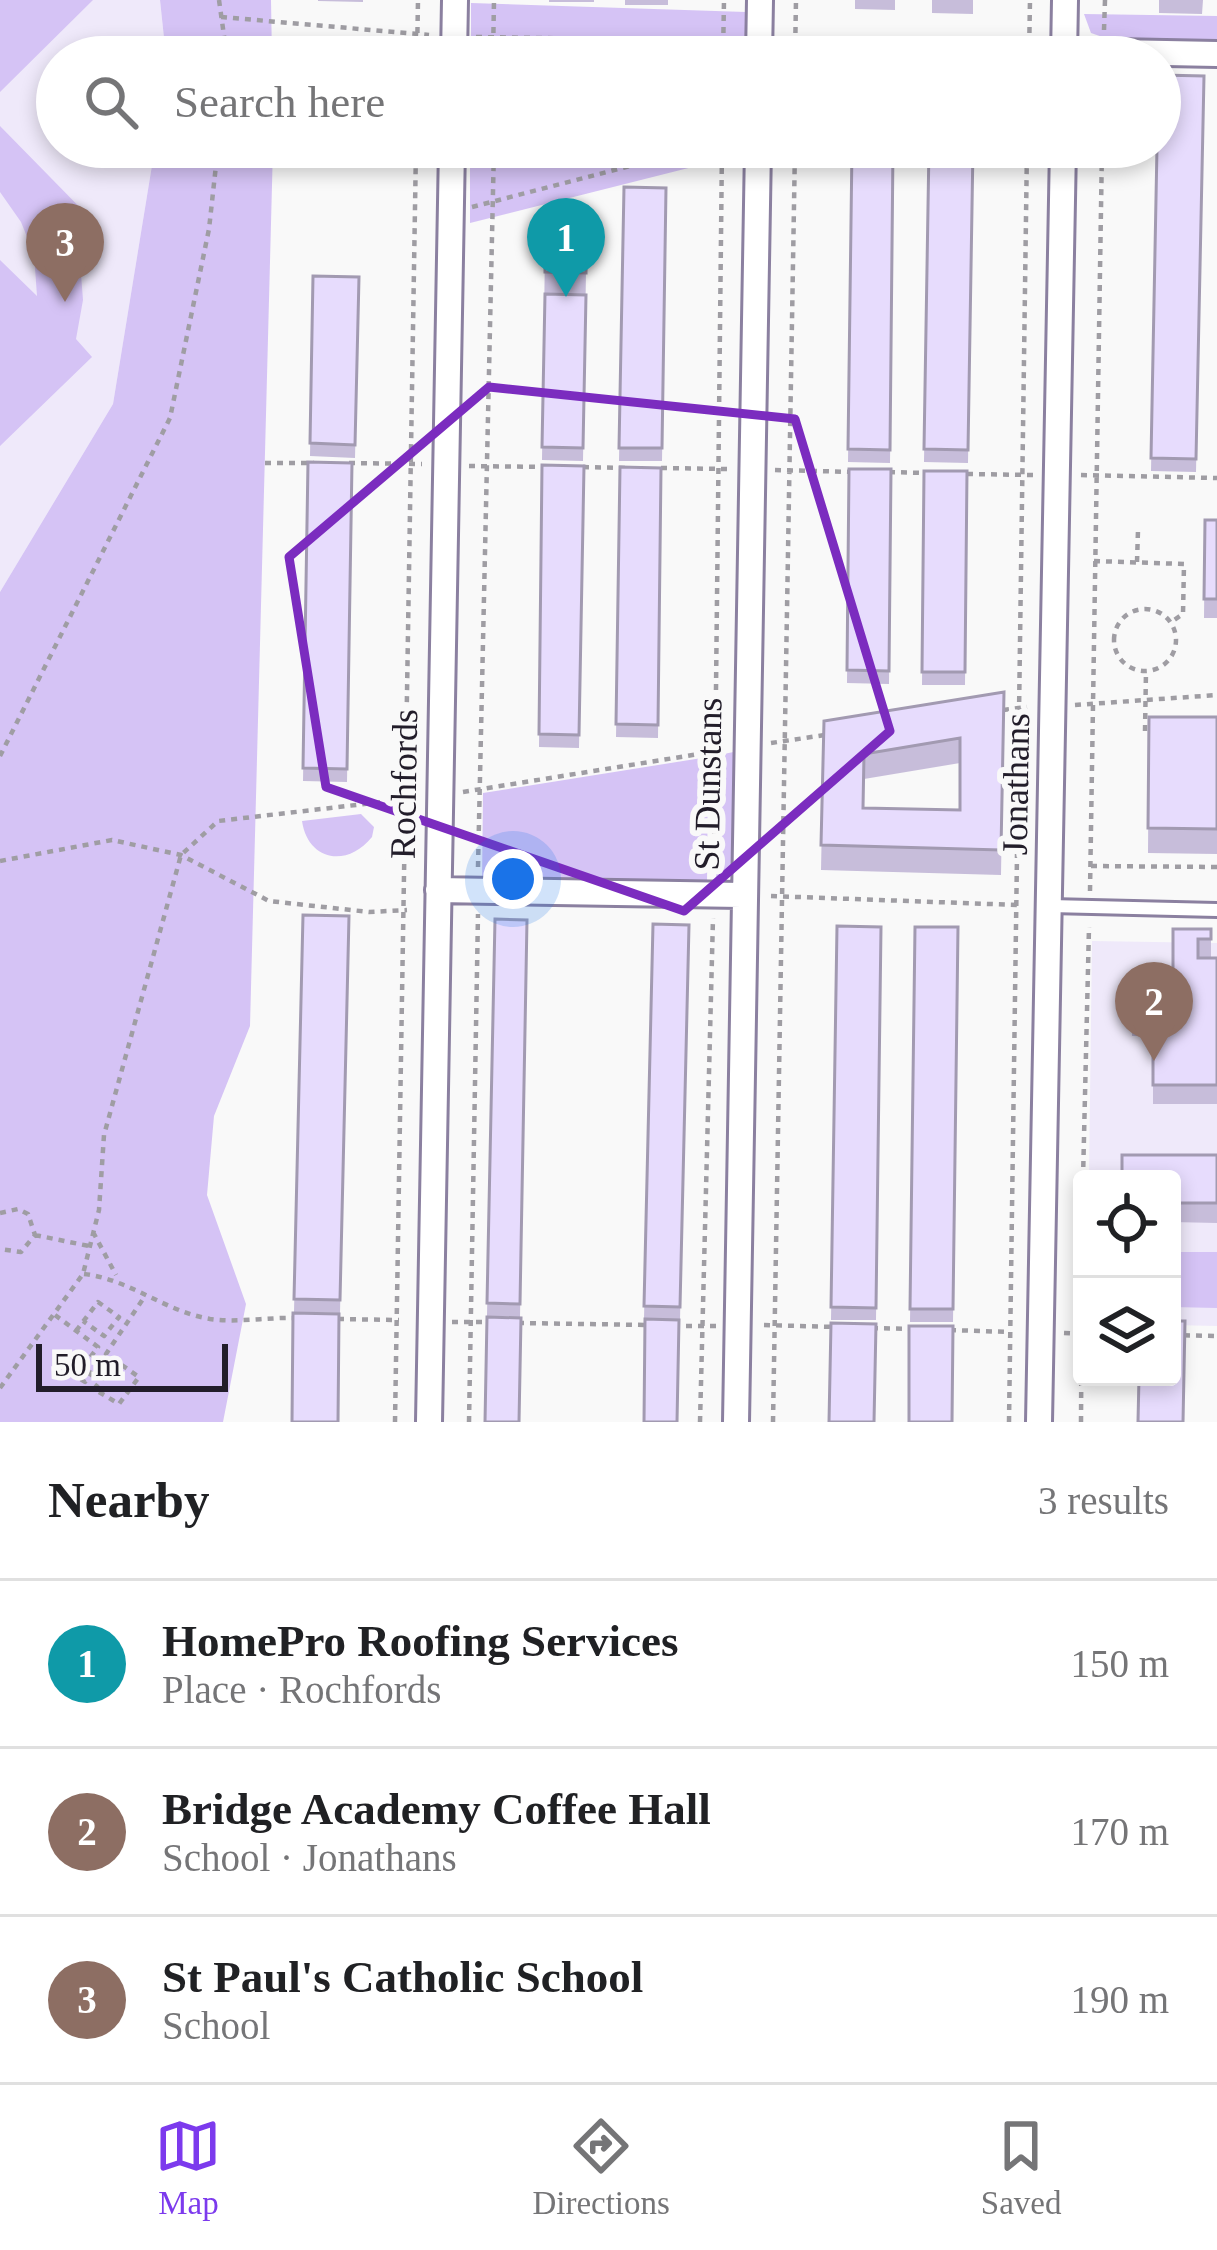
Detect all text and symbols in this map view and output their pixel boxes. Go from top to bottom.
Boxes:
search box [36,36,1181,168]
icon: search [78,69,144,135]
text: Search here [174,77,385,127]
pin: 1 [527,198,605,297]
pin: 3 [26,203,104,302]
street label: St Dunstans [686,697,730,871]
street label: Rochfords [383,709,425,859]
street label: Jonathans [995,713,1037,855]
your location [483,849,543,909]
pin: 2 [1115,962,1193,1061]
map controls [1073,1170,1181,1386]
button: locate [1073,1170,1181,1278]
button: layers [1073,1278,1181,1386]
scale bar [36,1338,228,1391]
text: 50 m [54,1347,121,1383]
text: Nearby [48,1472,209,1528]
text: 3 results [1038,1479,1169,1522]
text: HomePro Roofing Services [162,1616,679,1666]
text: 1 [77,1642,97,1685]
text: 150 m [1070,1642,1169,1685]
text: Place · Rochfords [162,1668,441,1711]
text: Bridge Academy Coffee Hall [162,1784,711,1834]
text: 2 [77,1810,97,1853]
text: 170 m [1070,1810,1169,1853]
text: School · Jonathans [162,1836,457,1879]
text: St Paul's Catholic School [162,1952,643,2002]
text: 3 [77,1978,97,2021]
text: 190 m [1070,1978,1169,2021]
text: School [162,2004,270,2047]
tab: Map [155,2113,221,2222]
tab: Directions [532,2113,670,2222]
tab: Saved [981,2113,1062,2222]

